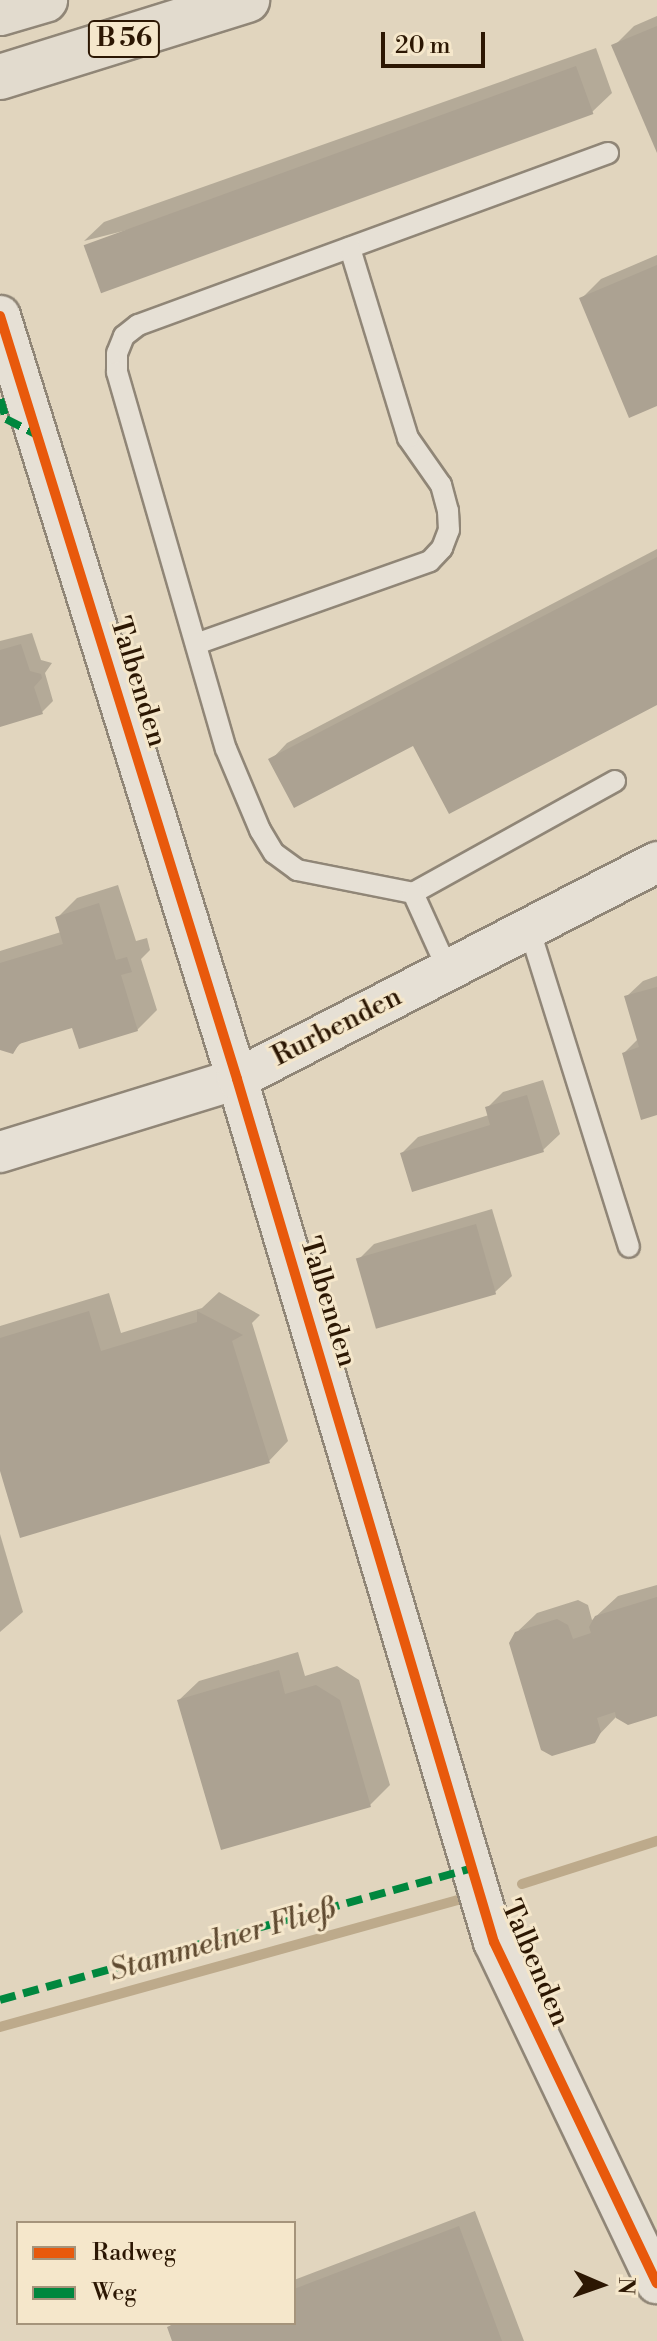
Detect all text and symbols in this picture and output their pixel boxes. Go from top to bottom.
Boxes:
scale bar [385,16,489,66]
road number: B 56 [86,17,162,61]
text: 20 m [395,31,451,61]
street label: Talbenden [102,613,174,751]
street label: Rurbenden [267,980,407,1074]
street label: Talbenden [292,1233,364,1371]
water label: Stammelner Fließ [105,1890,341,1990]
street label: Talbenden [493,1895,577,2031]
legend [16,2221,296,2325]
text: Radweg [92,2238,176,2268]
north arrow [561,2245,641,2325]
text: N [612,2277,639,2295]
text: Weg [92,2278,137,2308]

